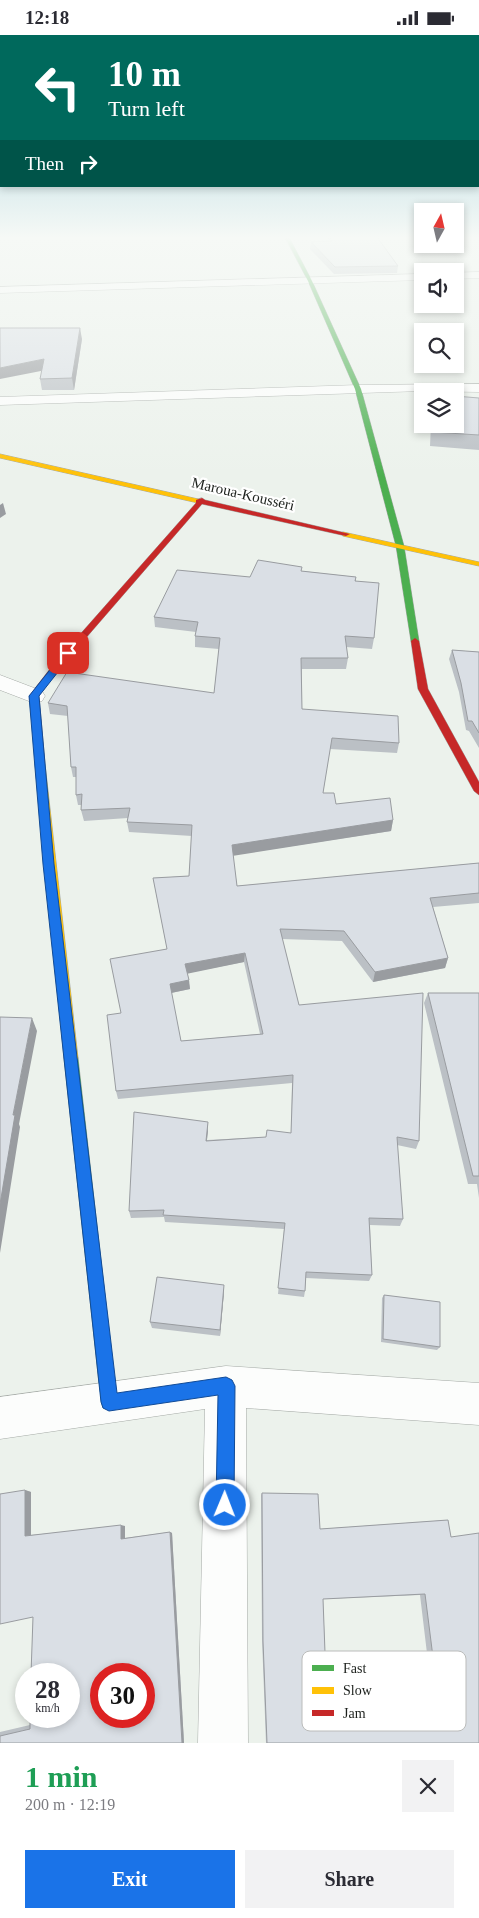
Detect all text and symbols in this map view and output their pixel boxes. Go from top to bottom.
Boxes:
text: 12:18 [25,7,69,28]
icon: left [25,55,90,120]
text: 10 m [108,55,181,94]
text: Turn left [108,96,185,121]
icon: right [74,150,102,178]
text: Then [25,153,64,174]
north arrow [414,203,464,253]
map controls [414,203,464,433]
button: sound [414,263,464,313]
button: search [414,323,464,373]
button: layers [414,383,464,433]
street label: Maroua-Kousséri [190,474,296,514]
pin [47,632,89,674]
icon: arrive [54,639,82,667]
position arrow [198,1478,250,1530]
legend [302,1651,466,1731]
text: Fast [343,1661,366,1676]
speed limit sign: 30 [90,1663,155,1728]
text: 28 [35,1676,60,1703]
text: Slow [343,1683,373,1698]
text: km/h [35,1701,60,1715]
text: Jam [343,1706,366,1721]
text: 1 min [25,1760,98,1793]
button: close [402,1760,454,1812]
text: 200 m · 12:19 [25,1796,115,1813]
button: Exit [25,1850,235,1908]
button: Share [245,1850,454,1908]

